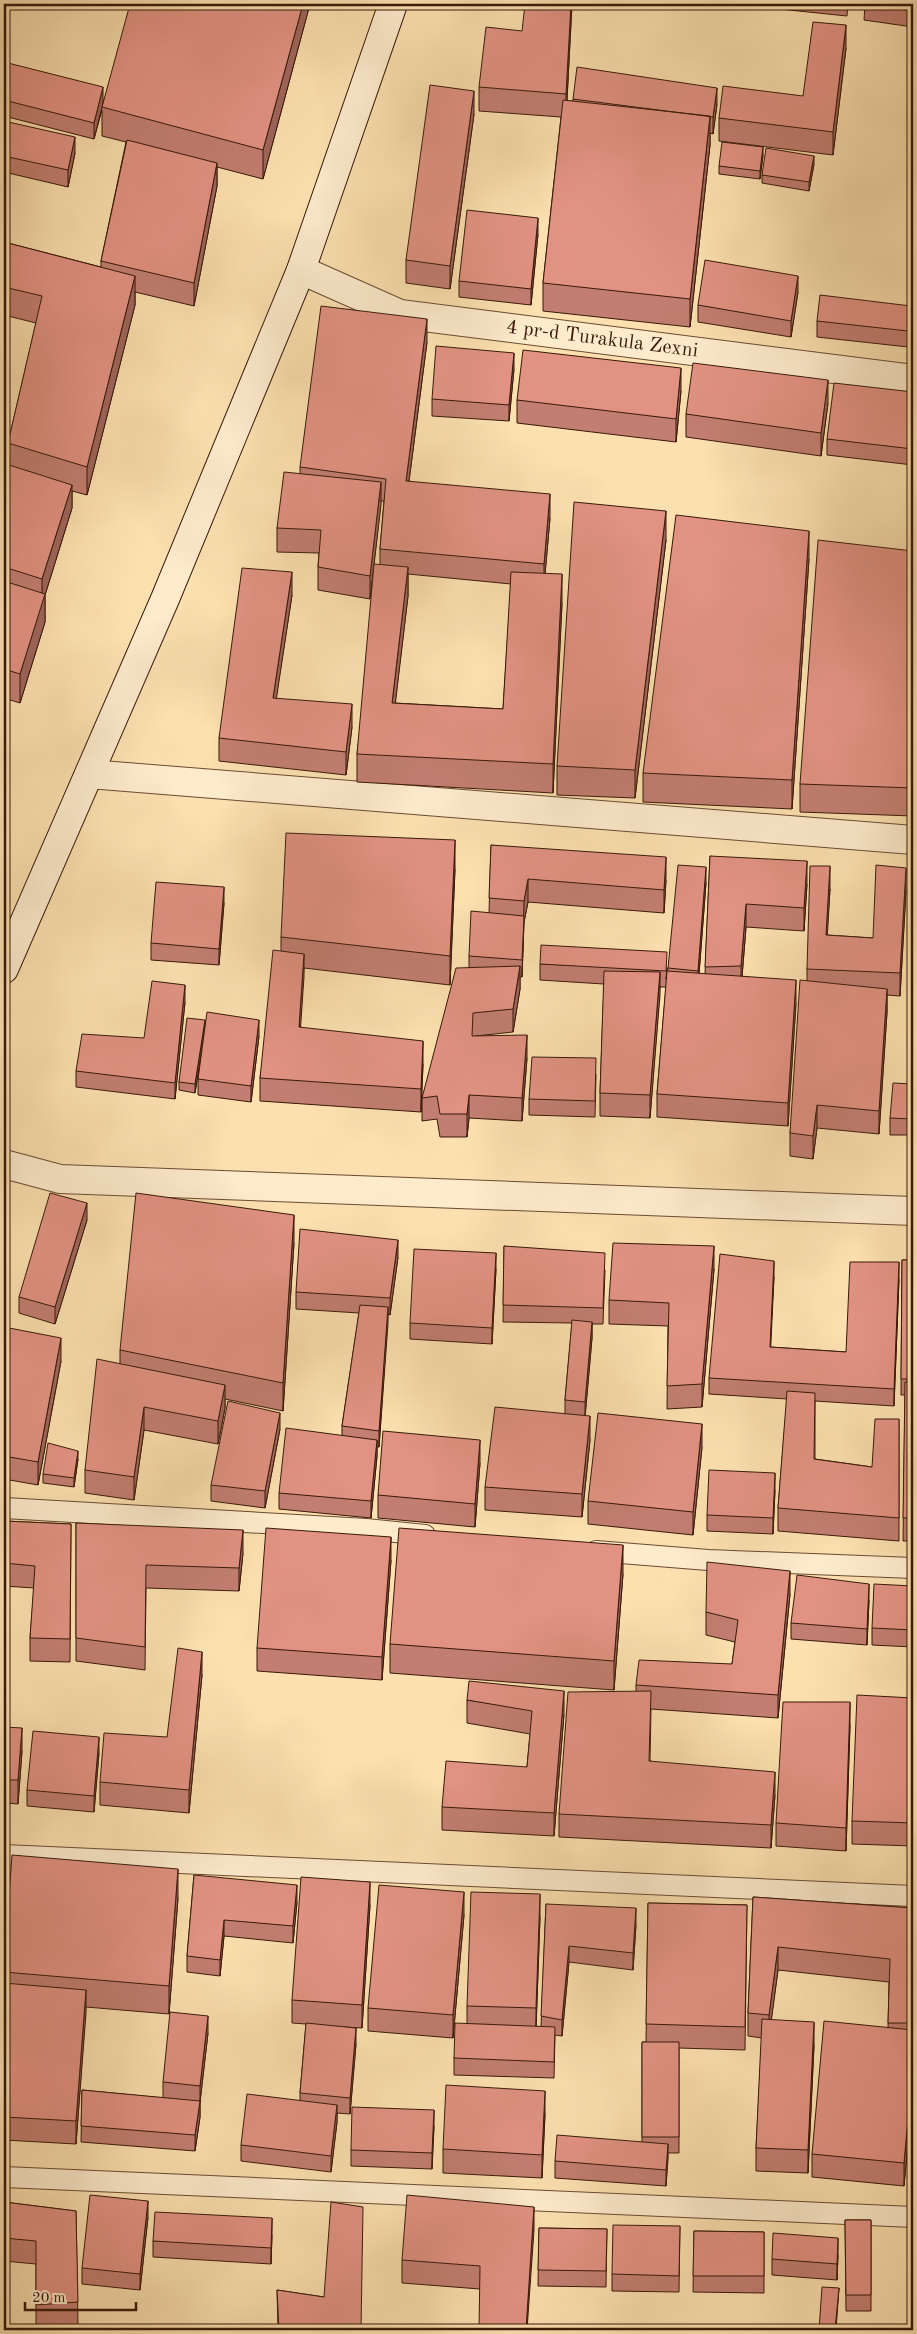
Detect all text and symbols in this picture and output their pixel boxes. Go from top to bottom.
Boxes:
street label: 4 pr-d Turakula Zexni [505,318,699,362]
scale bar [25,2279,136,2311]
text: 20 m [32,2291,66,2306]

